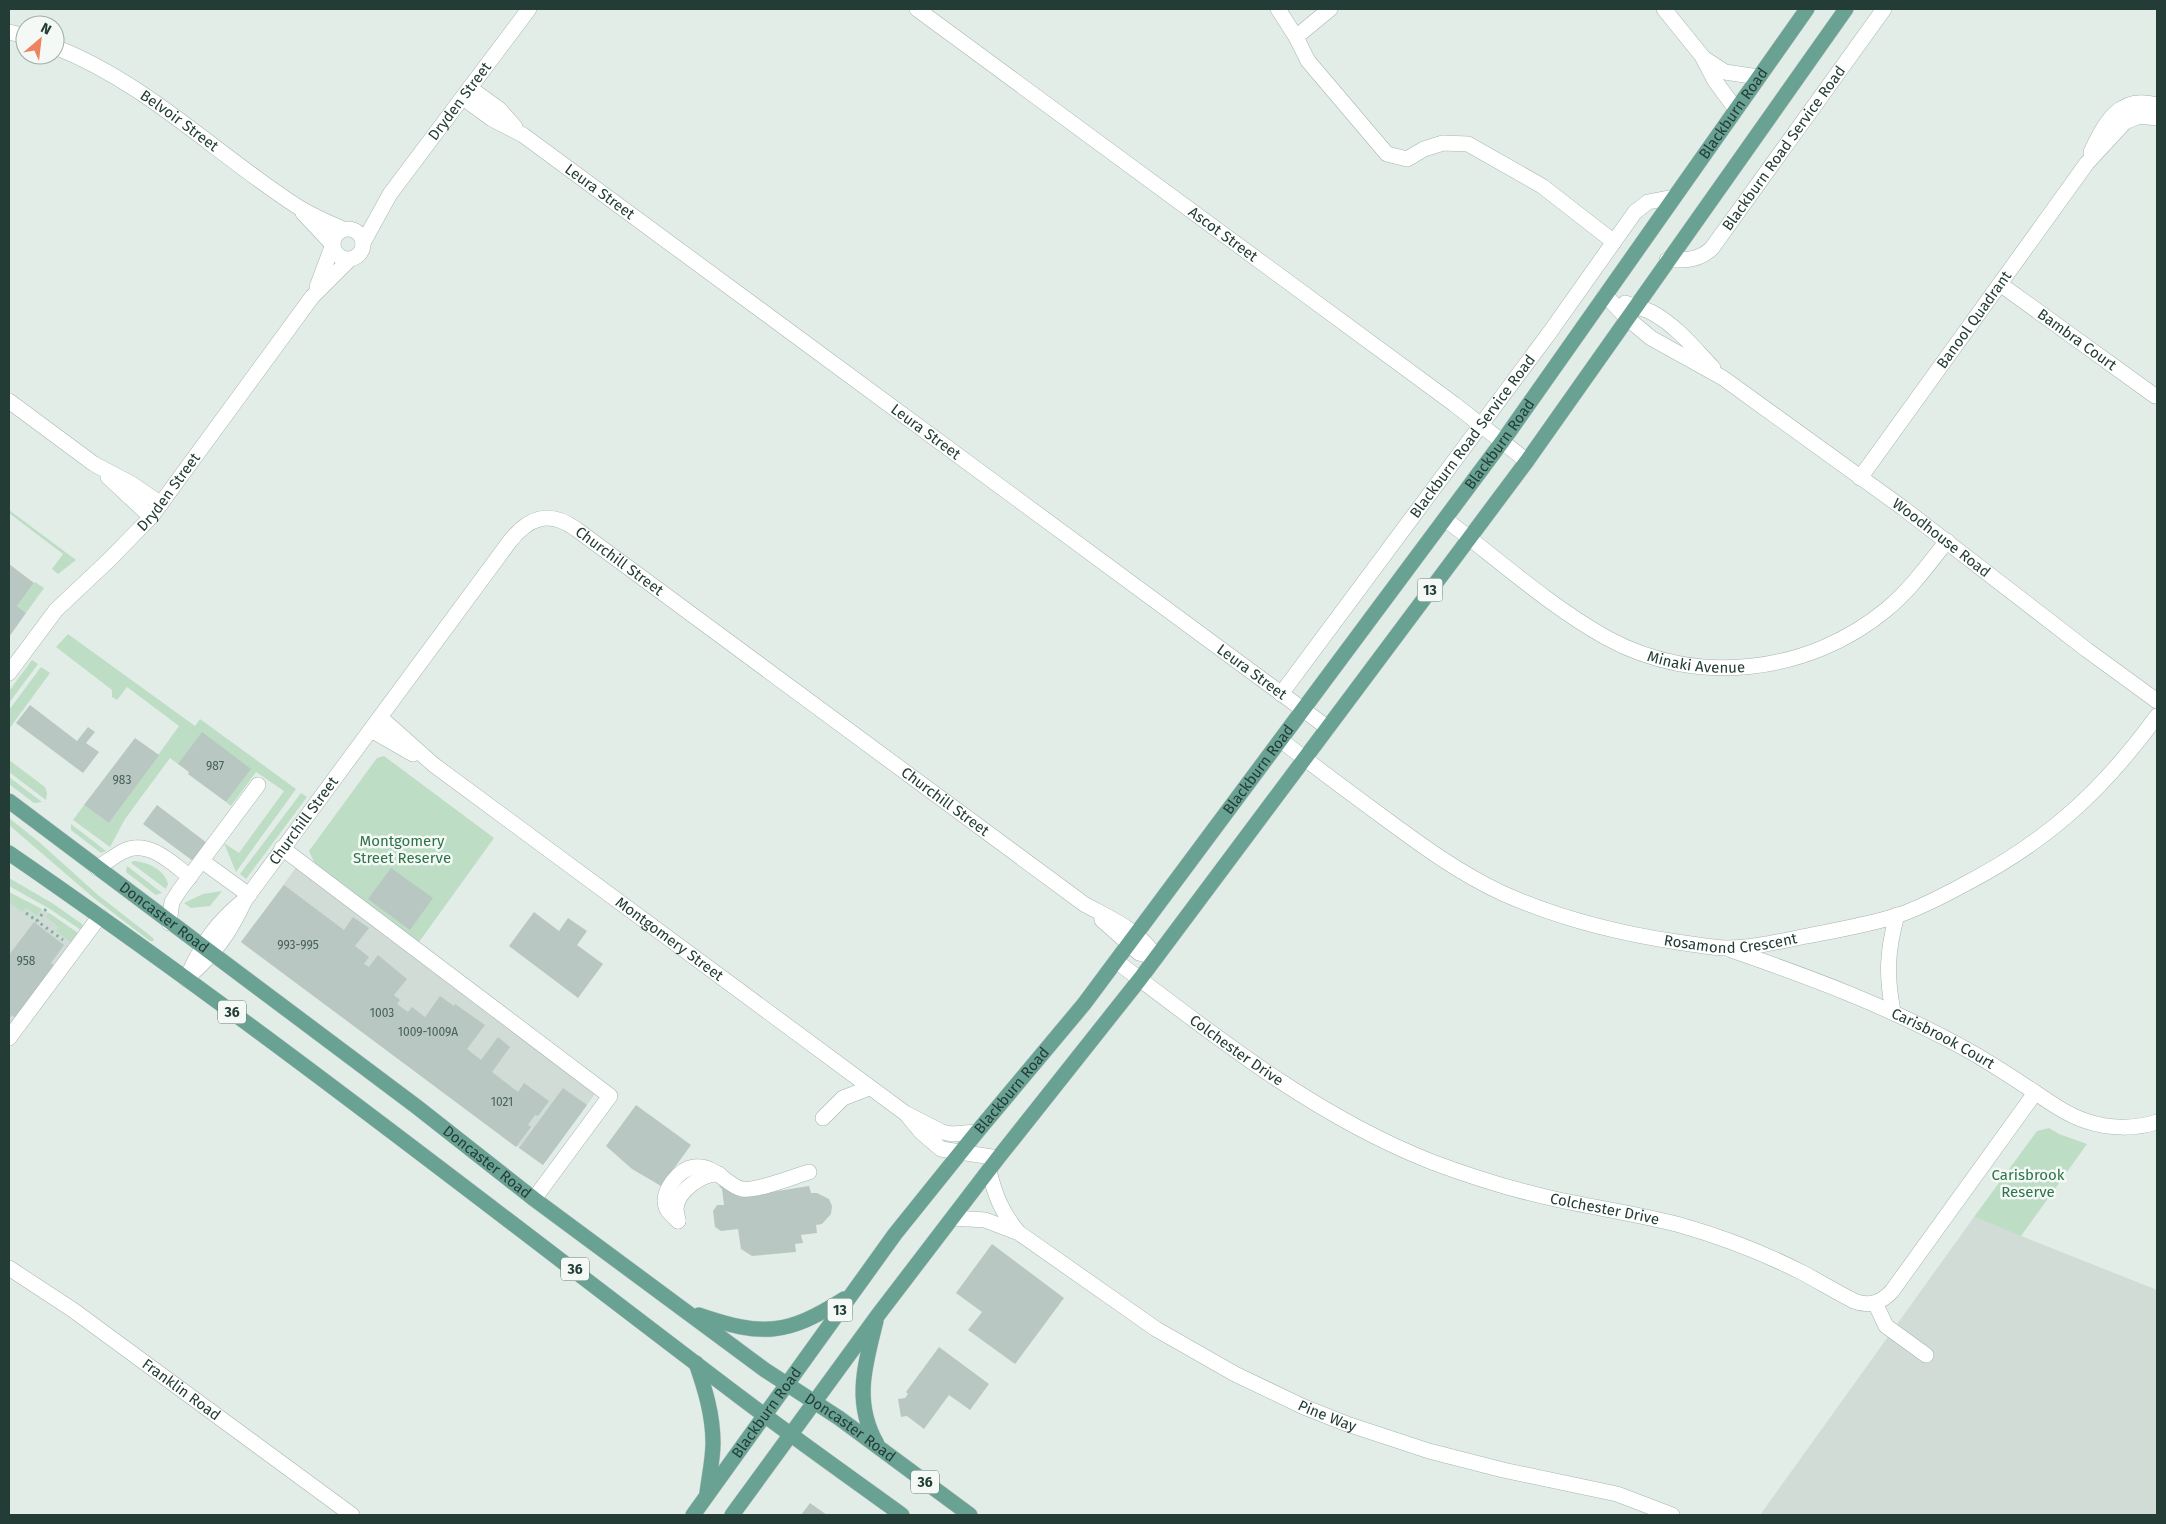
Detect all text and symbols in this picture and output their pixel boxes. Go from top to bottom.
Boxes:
north arrow [15,15,65,65]
text: N [38,19,54,39]
street label: Dryden Street [424,58,495,144]
street label: Blackburn Road Service Road [1718,62,1849,234]
street label: Blackburn Road [1695,64,1772,163]
street label: Belvoir Street [137,86,222,156]
street label: Leura Street [561,160,639,223]
street label: Ascot Street [1185,203,1262,266]
street label: Banool Quadrant [1933,267,2016,372]
street label: Bambra Court [2034,305,2121,375]
street label: Blackburn Road Service Road [1405,351,1539,521]
street label: Blackburn Road [1462,395,1540,493]
street label: Leura Street [887,400,965,464]
street label: Dryden Street [133,449,204,535]
street label: Woodhouse Road [1889,494,1994,581]
street label: Churchill Street [572,523,667,600]
road number: 13 [1418,578,1442,602]
street label: Leura Street [1213,640,1291,704]
street label: Minaki Avenue [1645,647,1746,677]
street label: Blackburn Road [1219,721,1298,818]
house number: 987 [206,759,224,773]
street label: Churchill Street [898,763,993,840]
house number: 983 [113,773,131,787]
street label: Churchill Street [265,773,342,868]
park label: Montgomery Street Reserve [353,832,451,867]
street label: Doncaster Road [116,878,212,957]
street label: Montgomery Street [612,893,727,985]
street label: Rosamond Crescent [1663,929,1799,957]
house number: 993-995 [277,938,319,952]
house number: 958 [17,954,36,968]
road number: 36 [218,1000,246,1024]
street label: Carisbrook Court [1889,1004,1998,1073]
house number: 1003 [370,1006,394,1020]
street label: Colchester Drive [1186,1011,1287,1090]
house number: 1009-1009A [398,1025,458,1039]
street label: Blackburn Road [970,1044,1053,1137]
house number: 1021 [491,1095,513,1109]
street label: Doncaster Road [439,1122,535,1202]
park label: Carisbrook Reserve [1992,1166,2065,1201]
street label: Colchester Drive [1548,1189,1661,1229]
road number: 36 [561,1258,589,1280]
road number: 13 [828,1298,852,1322]
street label: Franklin Road [139,1355,224,1424]
street label: Blackburn Road [728,1364,805,1462]
street label: Doncaster Road [801,1389,899,1466]
street label: Pine Way [1295,1396,1359,1436]
road number: 36 [911,1470,939,1494]

